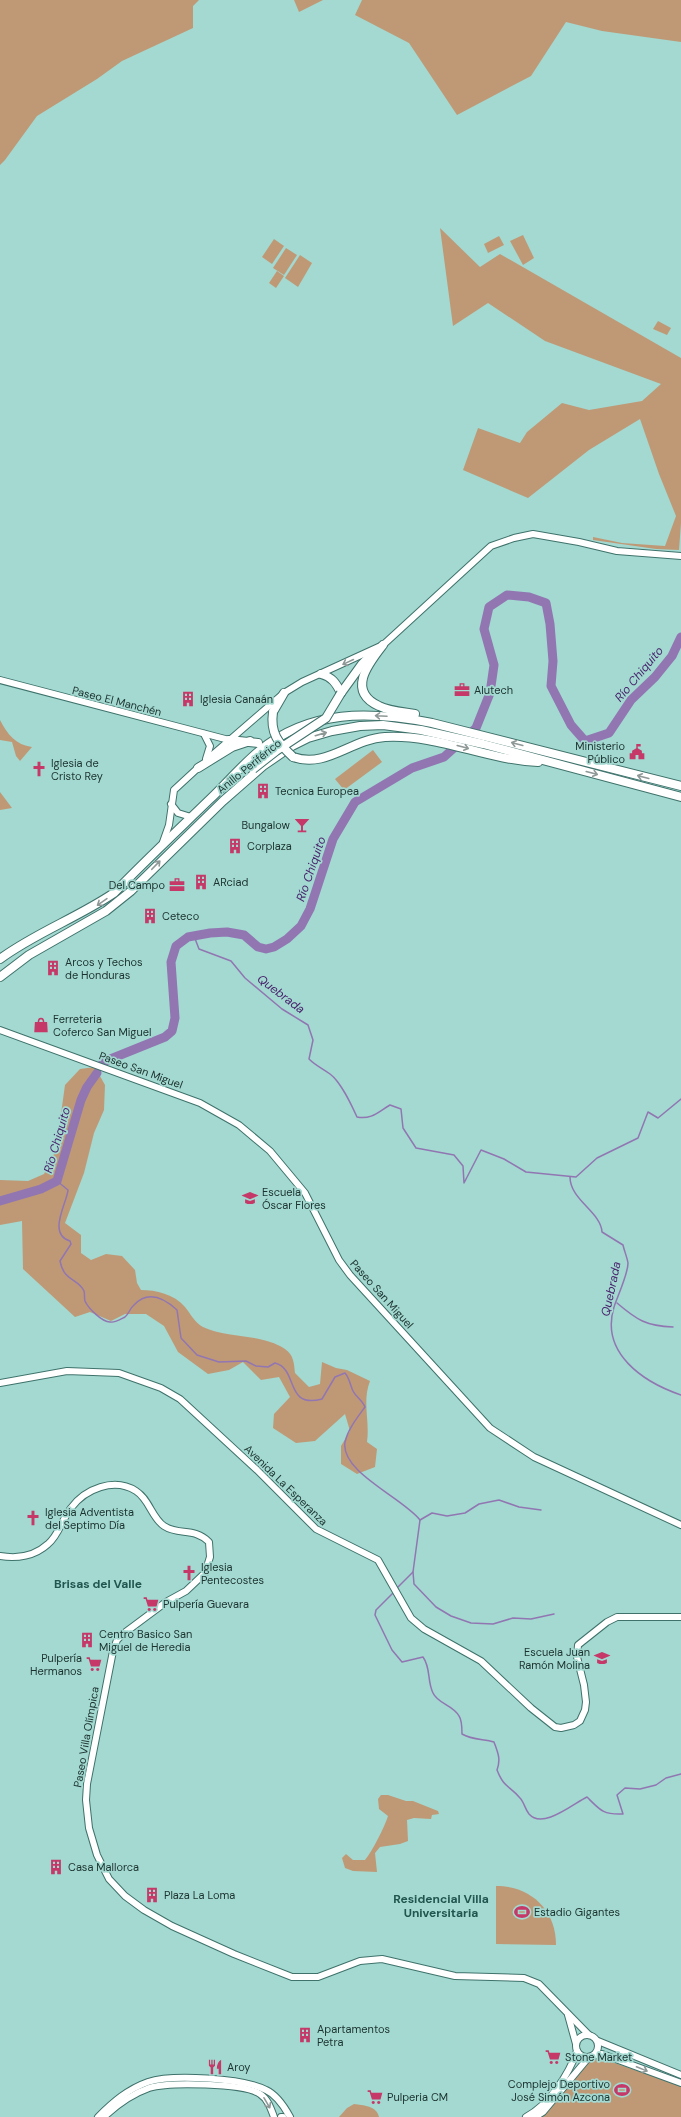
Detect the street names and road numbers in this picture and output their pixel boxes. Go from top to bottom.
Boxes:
street label: Paseo El Manchén [71,683,163,719]
street label: Anillo Periférico [214,736,284,796]
street label: Paseo San Miguel [97,1048,185,1092]
street label: Paseo San Miguel [347,1257,417,1331]
street label: Avenida La Esperanza [241,1442,331,1528]
street label: Paseo Villa Olímpica [70,1685,102,1789]

